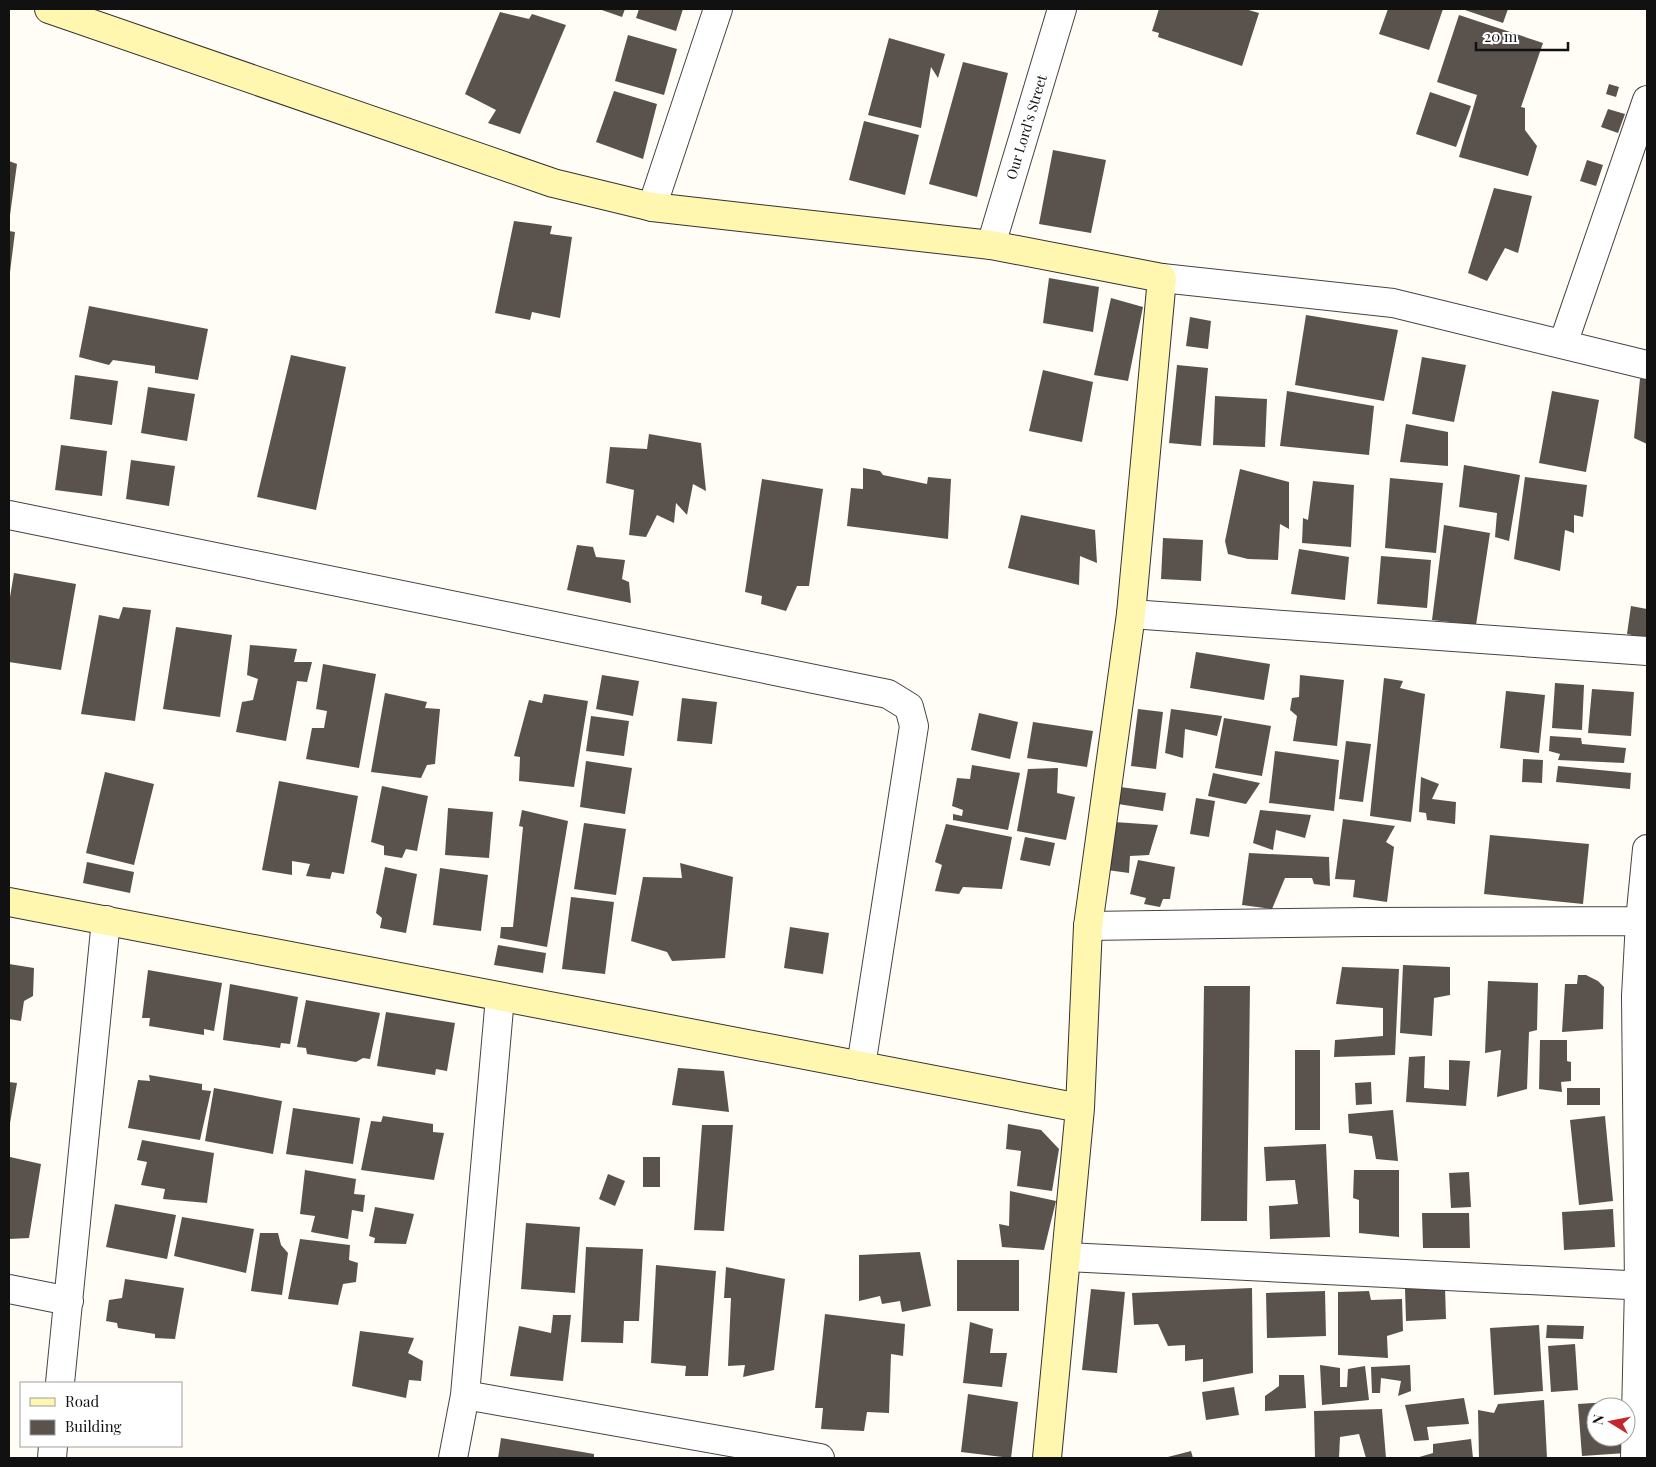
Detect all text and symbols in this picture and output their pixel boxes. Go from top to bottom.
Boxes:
scale bar [1476,20,1568,52]
text: 20 m [1484,26,1518,46]
street label: Our Lord’s Street [1001,71,1051,182]
legend [20,1382,182,1447]
text: Road [65,1391,99,1411]
north arrow [1586,1397,1636,1447]
text: N [1587,1413,1608,1426]
text: Building [65,1416,122,1436]

